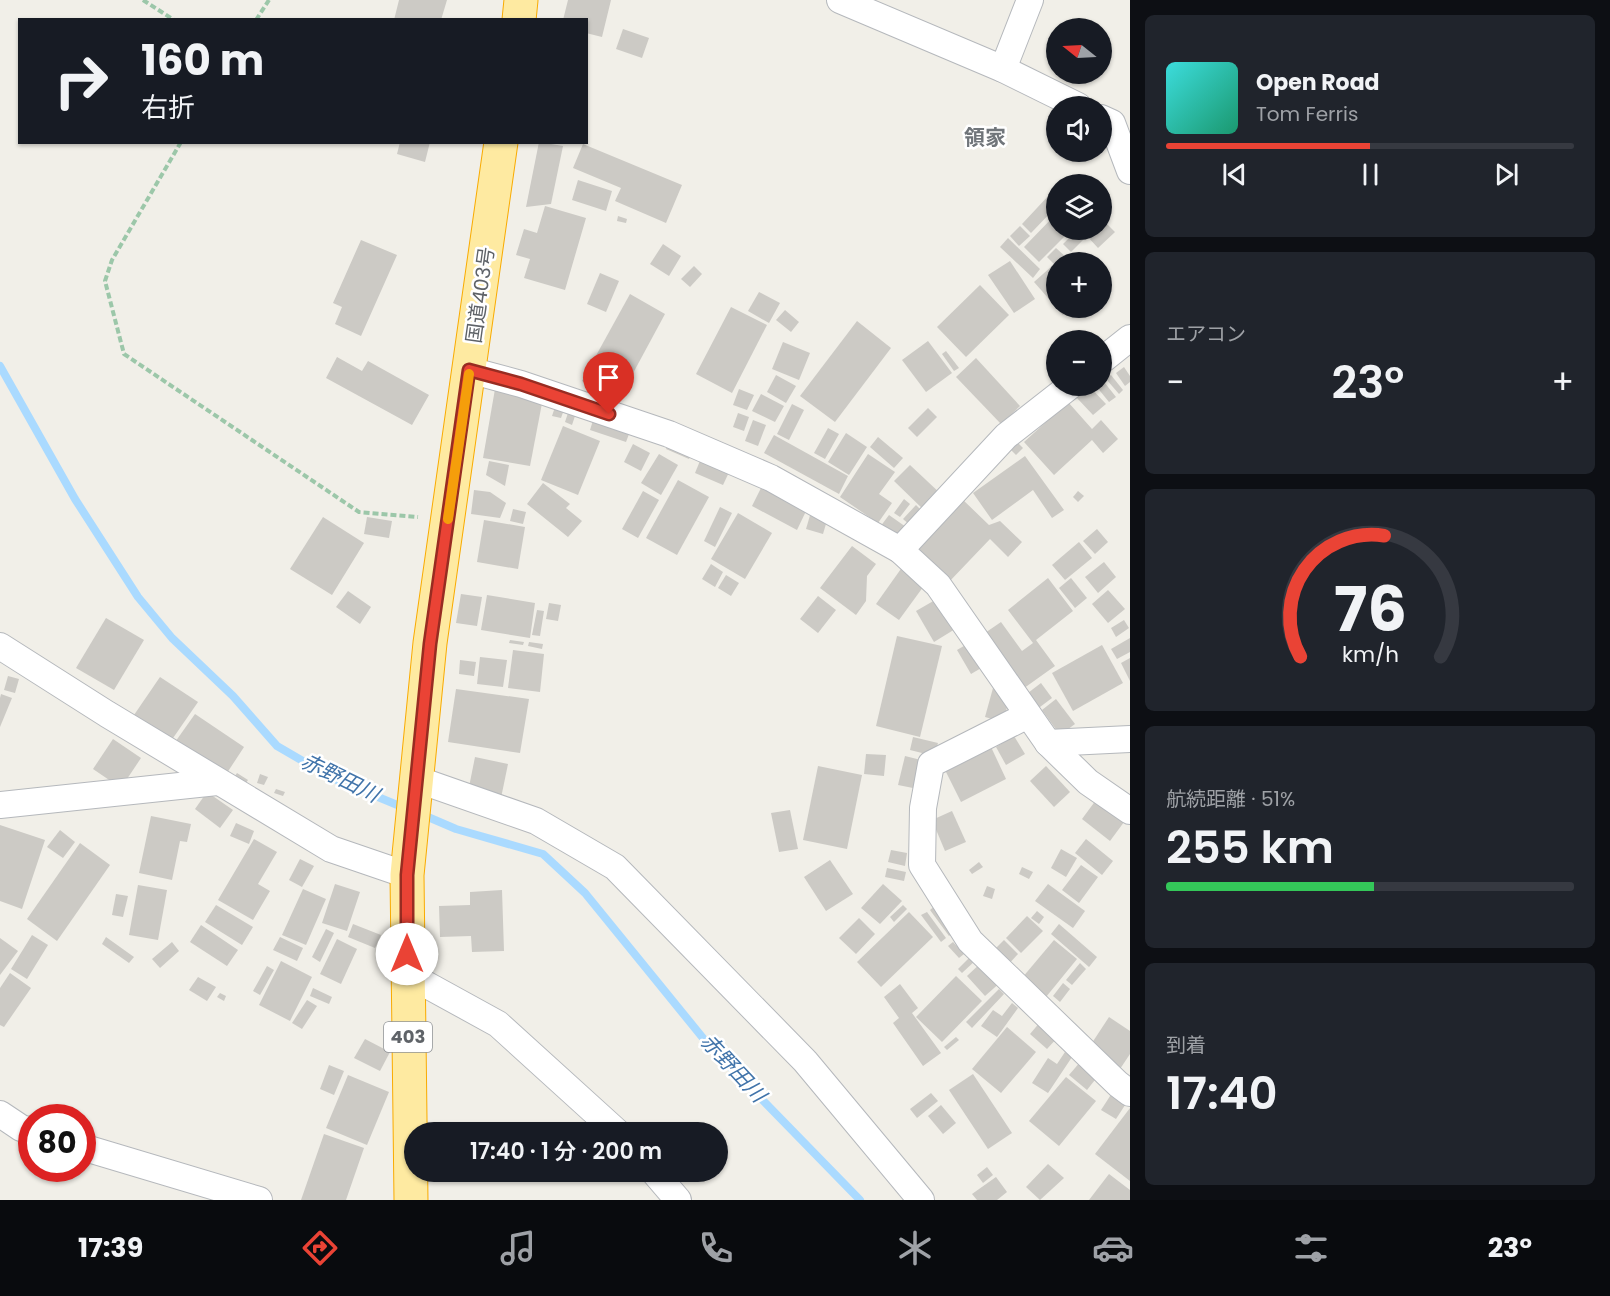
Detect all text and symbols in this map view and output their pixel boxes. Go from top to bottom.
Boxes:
north arrow [1046,18,1112,84]
map controls [1046,18,1112,396]
text: 160 m [141,31,264,90]
icon: right [42,42,120,120]
text: Open Road [1256,67,1380,98]
text: 右折 [141,89,195,126]
button: sound [1046,96,1112,162]
text: Tom Ferris [1256,100,1358,128]
district label: 領家 [964,123,1006,152]
icon: previous [1218,158,1251,191]
icon: pause [1354,158,1387,191]
icon: next [1490,158,1523,191]
button: layers [1046,174,1112,240]
street label: 国道403号 [459,245,501,345]
button: + [1046,252,1112,318]
text: エアコン [1166,320,1246,348]
button: − [1046,330,1112,396]
text: 23° [1331,351,1404,414]
pin [583,352,634,414]
text: − [1166,359,1184,406]
text: + [1551,359,1574,406]
icon: arrive [592,361,625,394]
text: 76 [1333,565,1407,653]
text: km/h [1341,639,1399,670]
water label: 赤野田川 [296,746,386,810]
text: 航続距離 · 51% [1166,785,1295,813]
text: 255 km [1166,816,1334,879]
position arrow [375,922,439,986]
road number: 403 [384,1022,432,1052]
water label: 赤野田川 [694,1027,774,1110]
text: 到着 [1166,1031,1206,1059]
text: 17:40 [1166,1062,1278,1125]
speed limit sign: 80 [18,1104,96,1182]
text: 17:40 · 1 分 · 200 m [470,1136,662,1167]
icon: directions [299,1227,341,1269]
icon: music [497,1227,539,1269]
icon: phone [695,1227,737,1269]
icon: climate [894,1227,936,1269]
icon: car [1092,1227,1134,1269]
icon: filters [1290,1227,1332,1269]
text: 17:39 [78,1229,143,1266]
text: 23° [1488,1229,1532,1266]

